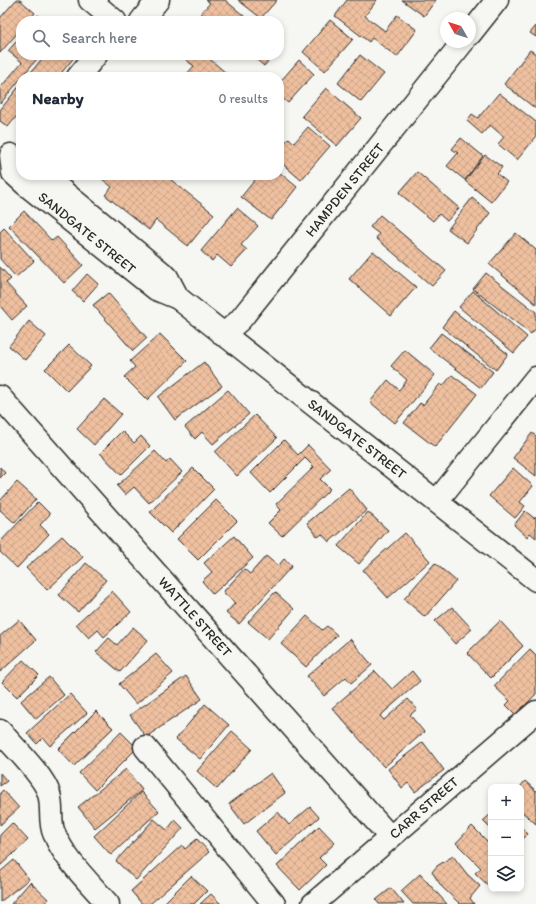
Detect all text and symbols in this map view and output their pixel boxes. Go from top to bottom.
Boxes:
north arrow [440,12,476,48]
search box [16,16,284,60]
icon: search [30,27,52,49]
text: Search here [62,29,137,47]
text: Nearby [32,88,84,108]
text: 0 results [218,91,268,106]
street label: HAMPDEN STREET [302,140,388,240]
street label: SANDGATE STREET [35,188,139,278]
street label: SANDGATE STREET [304,395,410,483]
street label: WATTLE STREET [155,573,236,661]
street label: CARR STREET [386,773,462,843]
map controls [488,784,524,892]
button: + [488,784,524,820]
button: − [488,820,524,856]
button: layers [488,856,524,892]

